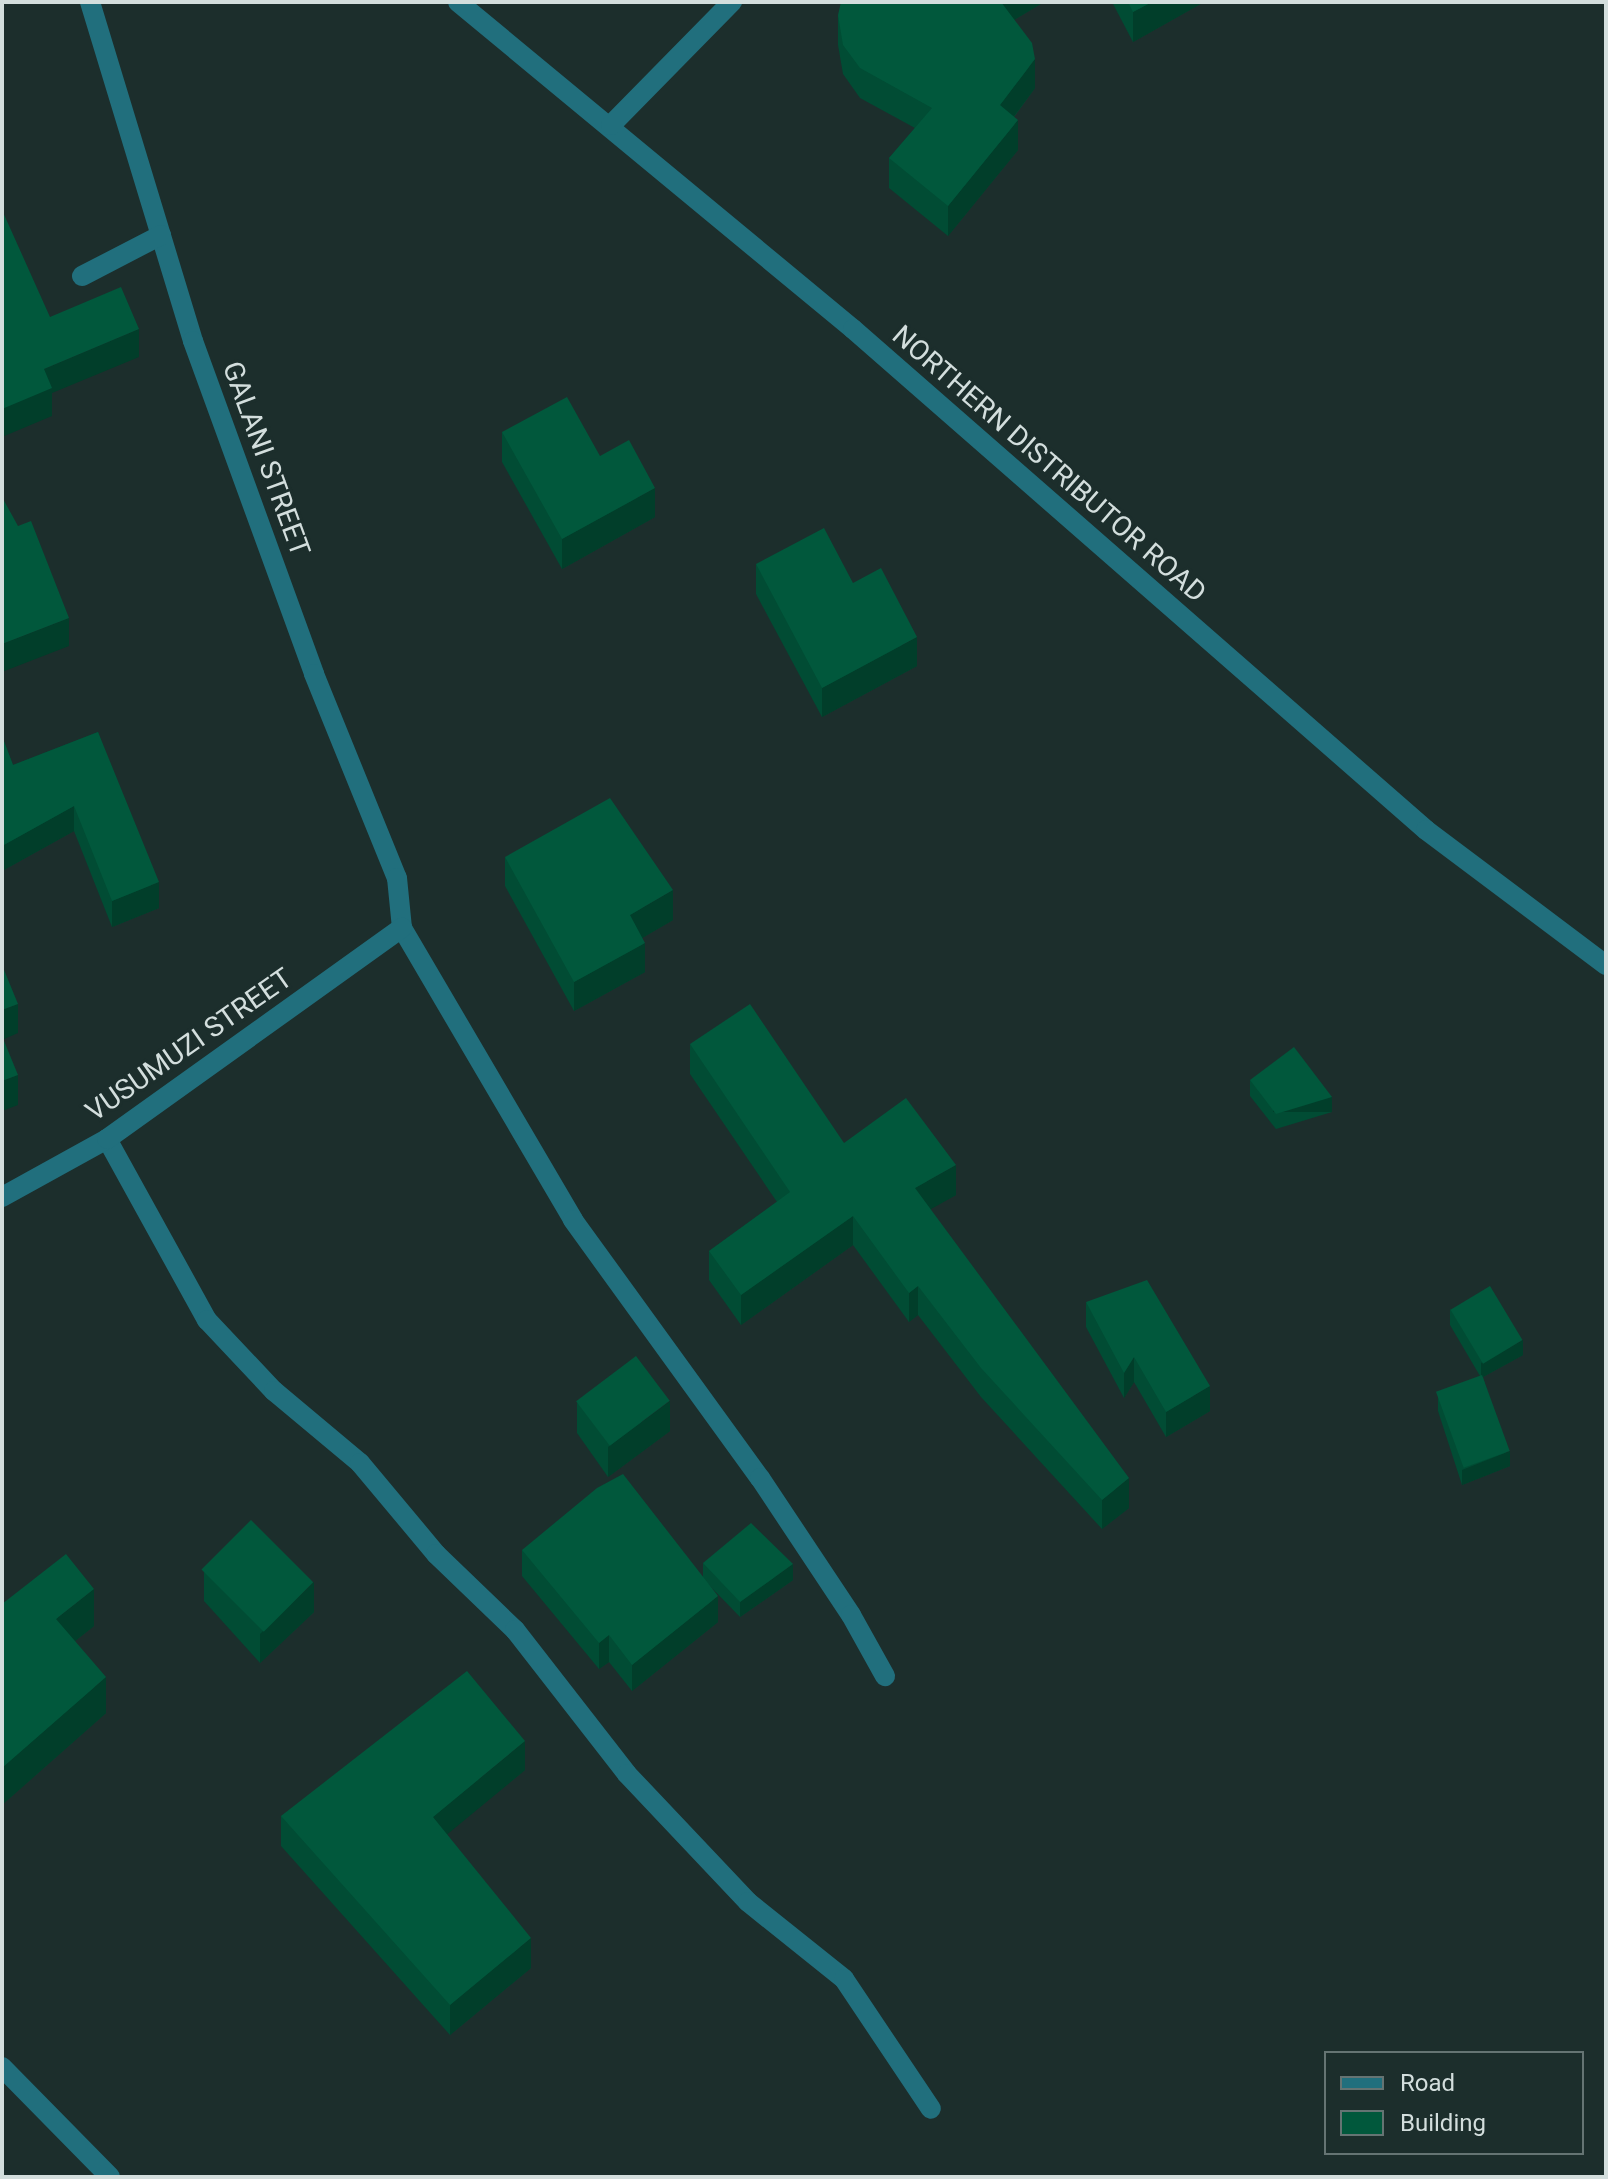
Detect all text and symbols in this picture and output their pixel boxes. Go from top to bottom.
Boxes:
street label: NORTHERN DISTRIBUTOR ROAD [885,319,1213,609]
street label: GALANI STREET [215,357,317,561]
street label: VUSUMUZI STREET [79,961,299,1129]
legend [1324,2051,1584,2155]
text: Road [1400,2069,1455,2097]
text: Building [1400,2109,1486,2137]

